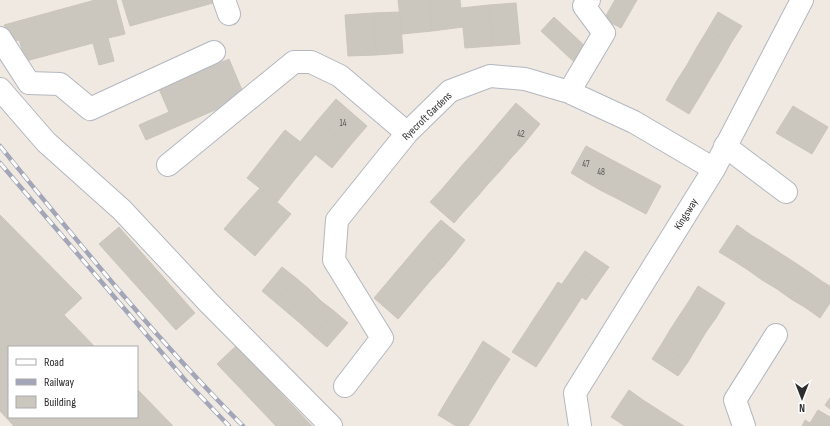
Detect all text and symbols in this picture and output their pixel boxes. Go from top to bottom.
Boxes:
street label: Ryecroft Gardens [399,89,455,143]
house number: 14 [340,118,347,129]
house number: 42 [517,129,525,140]
house number: 47 [582,159,590,170]
house number: 48 [597,167,605,178]
street label: Kingsway [671,195,701,232]
legend [8,346,138,418]
text: Road [44,355,64,370]
text: Railway [44,375,75,390]
north arrow [782,378,822,418]
text: Building [44,395,76,410]
text: N [799,401,805,414]

